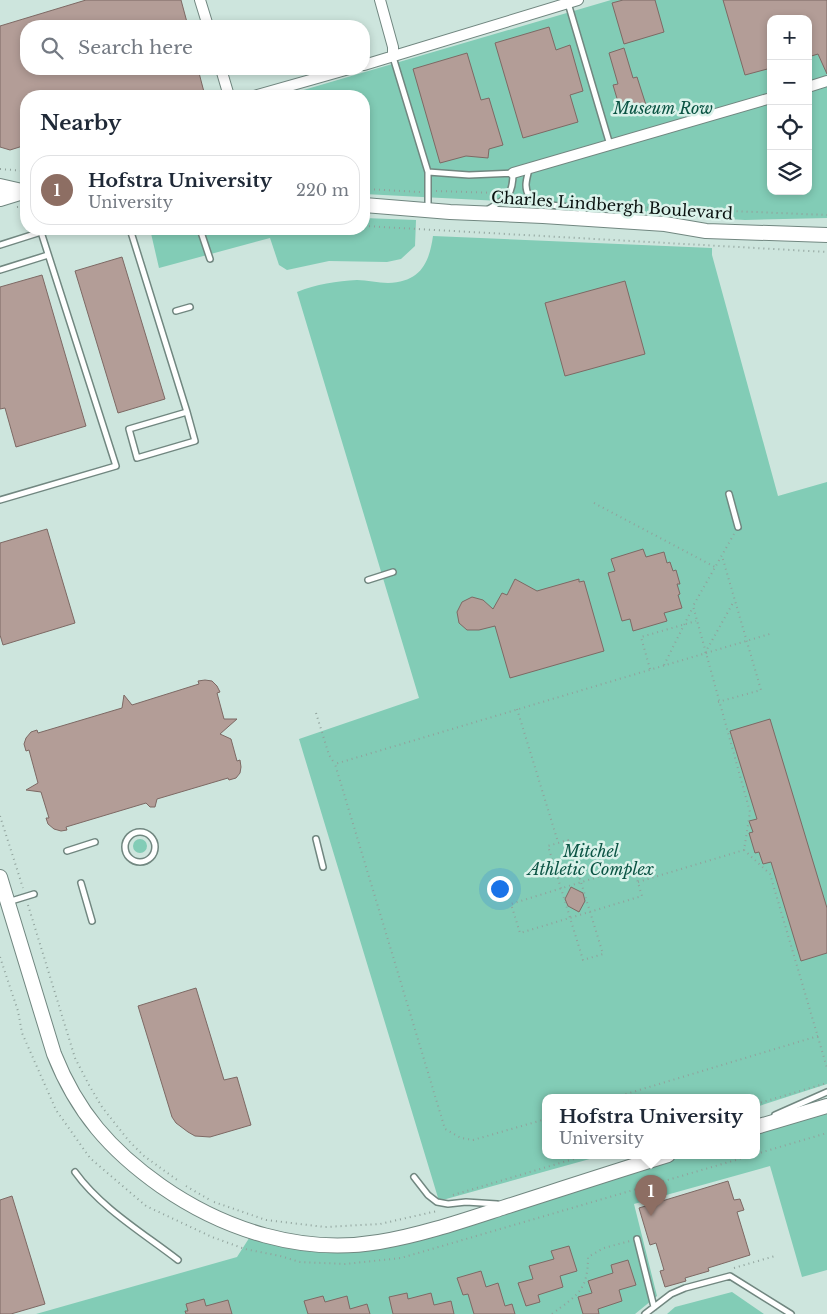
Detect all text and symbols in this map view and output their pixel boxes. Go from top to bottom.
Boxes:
map controls [767,15,812,195]
button: + [767,15,812,60]
search box [20,20,370,75]
icon: search [38,34,66,62]
text: Search here [78,36,193,59]
button: − [767,60,812,105]
park label: Museum Row [612,98,713,118]
button: locate [767,105,812,150]
text: Nearby [40,110,121,136]
button: layers [767,150,812,195]
text: Hofstra University [88,169,272,192]
text: 1 [54,180,60,200]
text: 220 m [296,180,349,200]
street label: Charles Lindbergh Boulevard [490,187,734,223]
text: University [88,192,173,212]
park label: Mitchel Athletic Complex [526,841,655,879]
your location [487,876,513,902]
popup [542,1094,760,1159]
text: Hofstra University [559,1105,743,1128]
text: University [559,1128,644,1148]
pin: 1 [635,1175,667,1216]

